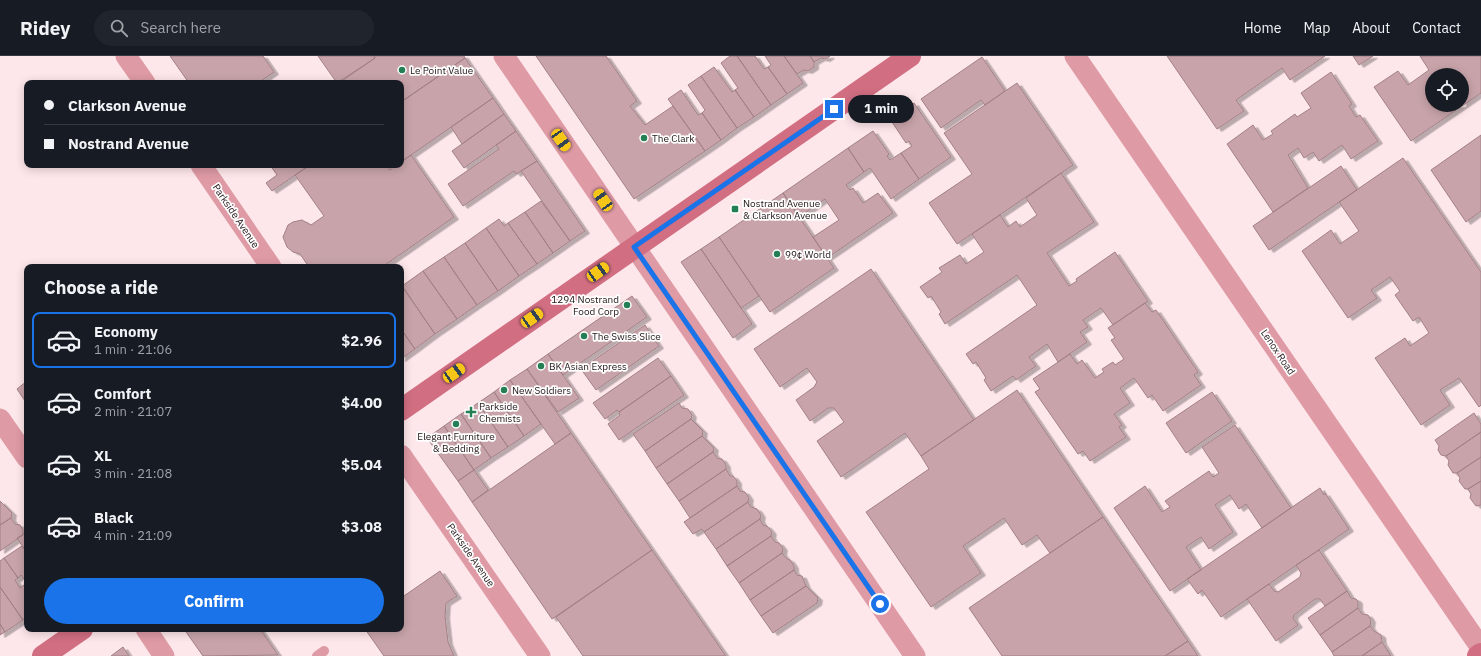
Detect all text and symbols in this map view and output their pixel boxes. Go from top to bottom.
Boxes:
search box [94,10,374,46]
text: Ridey [20,16,70,40]
icon: search [108,17,130,39]
text: Search here [140,18,221,37]
text: Home [1244,19,1281,37]
text: Map [1303,19,1330,37]
text: About [1352,19,1390,37]
text: Contact [1412,19,1461,37]
place label: Le Point Value [410,64,474,77]
marker: Le Point Value [397,65,407,75]
map controls [1425,68,1469,112]
button: locate [1425,68,1469,112]
callout: 1 min [848,95,914,123]
text: Clarkson Avenue [68,96,186,115]
route end [825,100,843,118]
text: 1 min [864,100,898,117]
car [549,127,573,153]
place label: The Clark [652,132,695,145]
marker: The Clark [639,133,649,143]
text: Nostrand Avenue [68,134,189,153]
street label: Parkside Avenue [210,181,263,251]
car [591,187,615,213]
place label: Nostrand Avenue & Clarkson Avenue [743,197,828,222]
marker: Nostrand Avenue & Clarkson Avenue [730,204,740,214]
place label: 99¢ World [785,248,831,261]
marker: 99¢ World [772,249,782,259]
car [585,260,611,284]
text: Choose a ride [44,276,158,299]
place label: 1294 Nostrand Food Corp [551,293,619,318]
marker: 1294 Nostrand Food Corp [622,300,632,310]
car [519,306,545,330]
icon: car [46,322,82,358]
text: Economy [94,322,158,341]
street label: Lenox Road [1258,327,1298,377]
place label: The Swiss Slice [592,330,661,343]
text: $2.96 [341,331,382,350]
marker: The Swiss Slice [579,331,589,341]
text: 1 min · 21:06 [94,341,172,358]
place label: BK Asian Express [549,360,627,373]
car [441,361,467,385]
marker: BK Asian Express [536,361,546,371]
icon: car [46,384,82,420]
text: Comfort [94,384,151,403]
place label: New Soldiers [512,384,571,397]
marker: New Soldiers [499,385,509,395]
text: $4.00 [341,393,382,412]
place label: Parkside Chemists [479,400,521,425]
text: 2 min · 21:07 [94,403,172,420]
marker: Parkside Chemists [466,407,476,417]
marker: Elegant Furniture & Bedding [451,419,461,429]
place label: Elegant Furniture & Bedding [417,430,495,455]
icon: car [46,446,82,482]
text: XL [94,446,112,465]
text: $5.04 [341,455,382,474]
text: 3 min · 21:08 [94,465,172,482]
icon: car [46,508,82,544]
text: Black [94,508,134,527]
text: $3.08 [341,517,382,536]
street label: Parkside Avenue [444,521,498,590]
text: 4 min · 21:09 [94,527,172,544]
button: Confirm [44,578,384,624]
route start [871,595,889,613]

